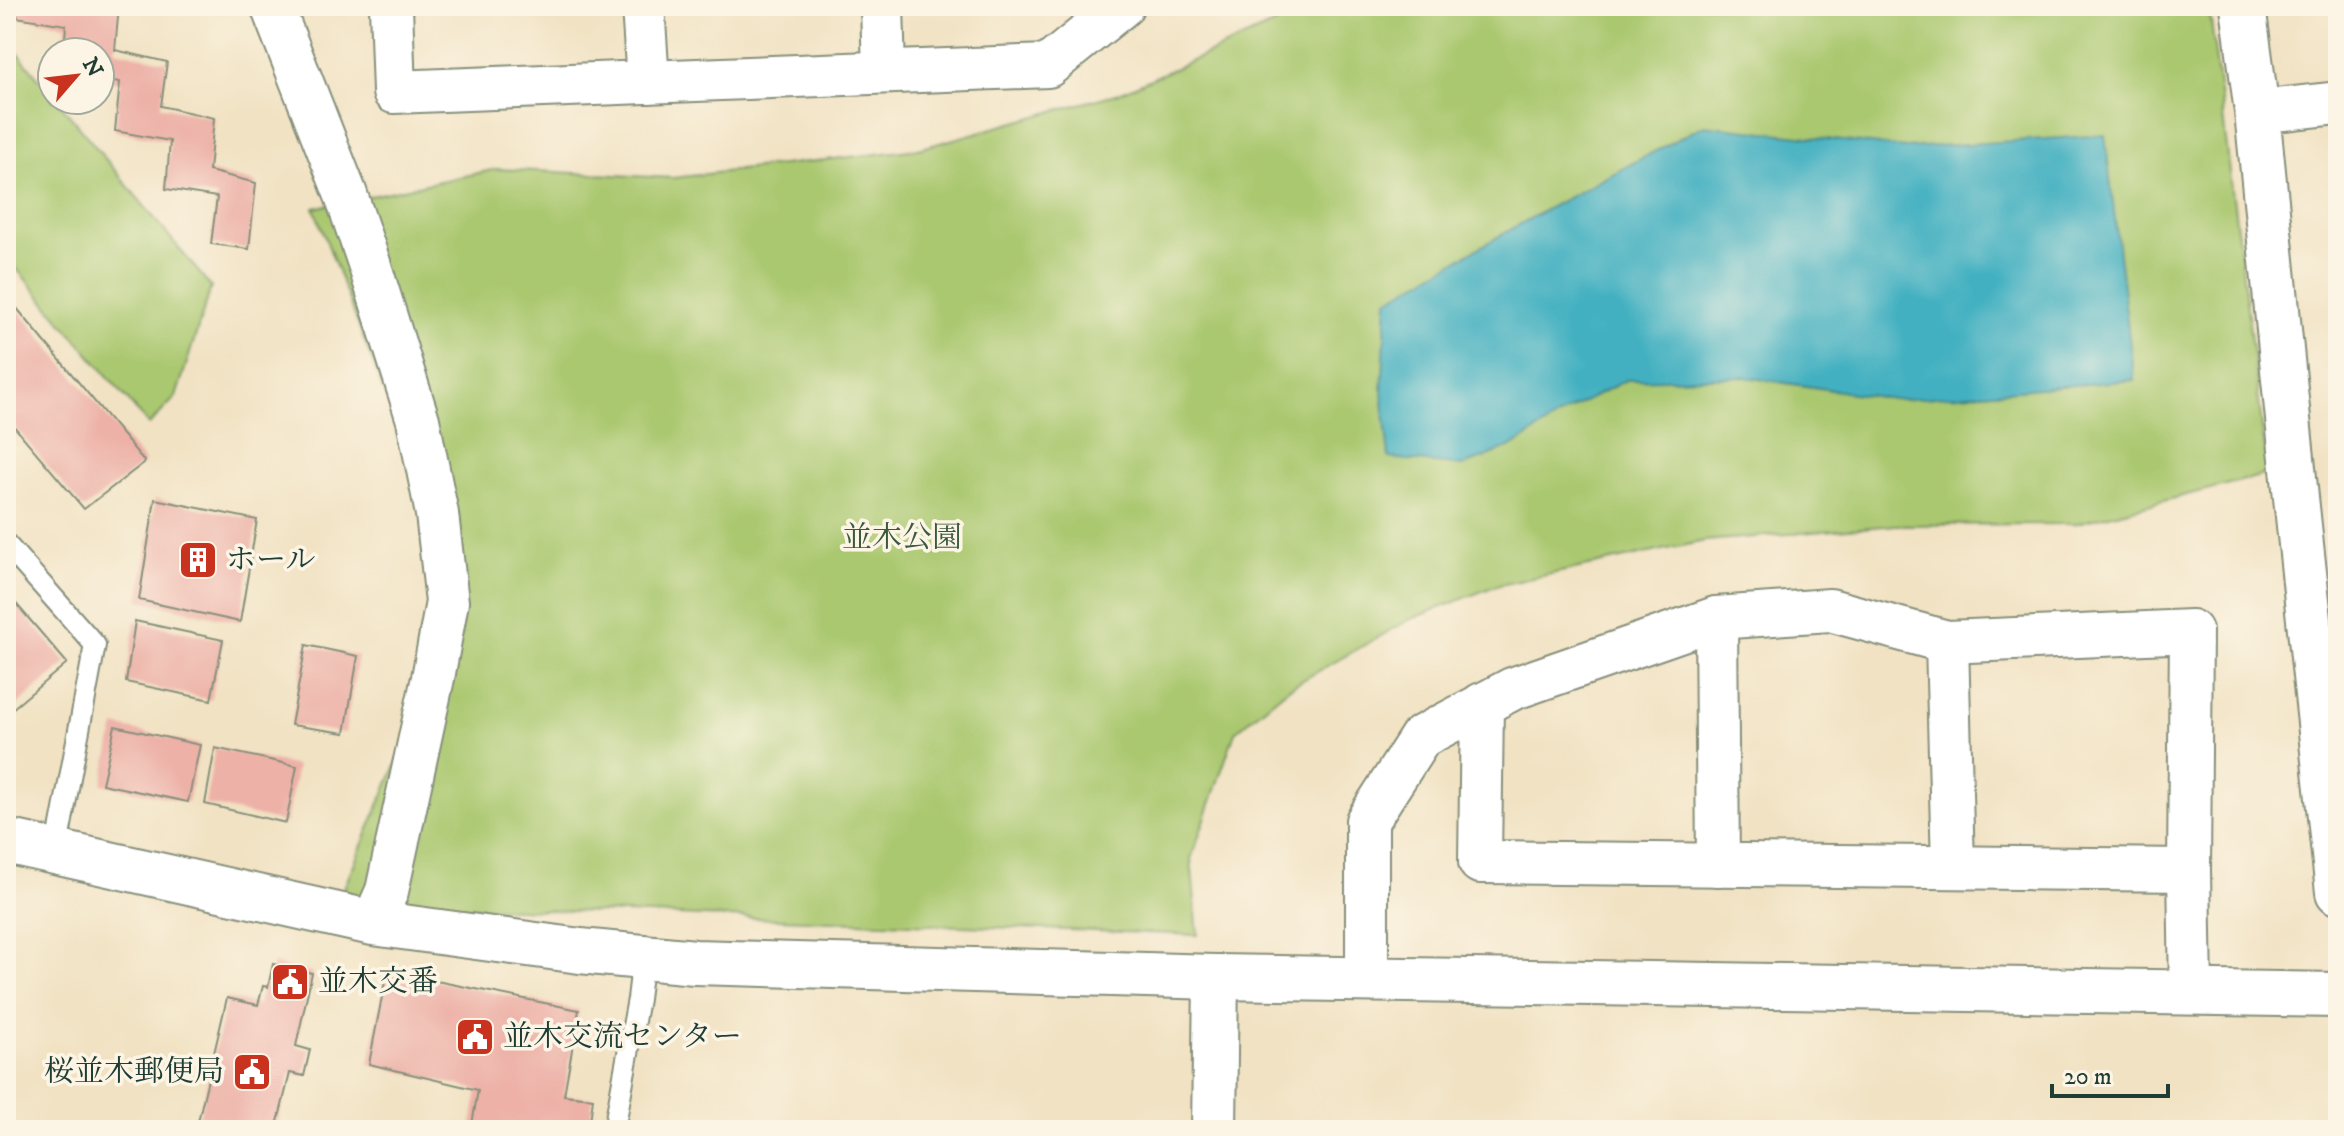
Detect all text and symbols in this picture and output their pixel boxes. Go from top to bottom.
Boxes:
north arrow [36,36,116,116]
text: N [76,53,108,82]
park label: 並木公園 [842,520,962,557]
building icon: ホール [177,539,219,581]
place label: ホール [226,542,315,579]
public building icon: 並木交番 [269,961,311,1003]
place label: 並木交番 [318,964,438,1001]
public building icon: 並木交流センター [454,1016,496,1058]
place label: 並木交流センター [503,1019,742,1056]
scale bar [2052,1048,2168,1098]
public building icon: 桜並木郵便局 [231,1051,273,1093]
place label: 桜並木郵便局 [44,1054,224,1091]
text: 20 m [2064,1062,2112,1092]

